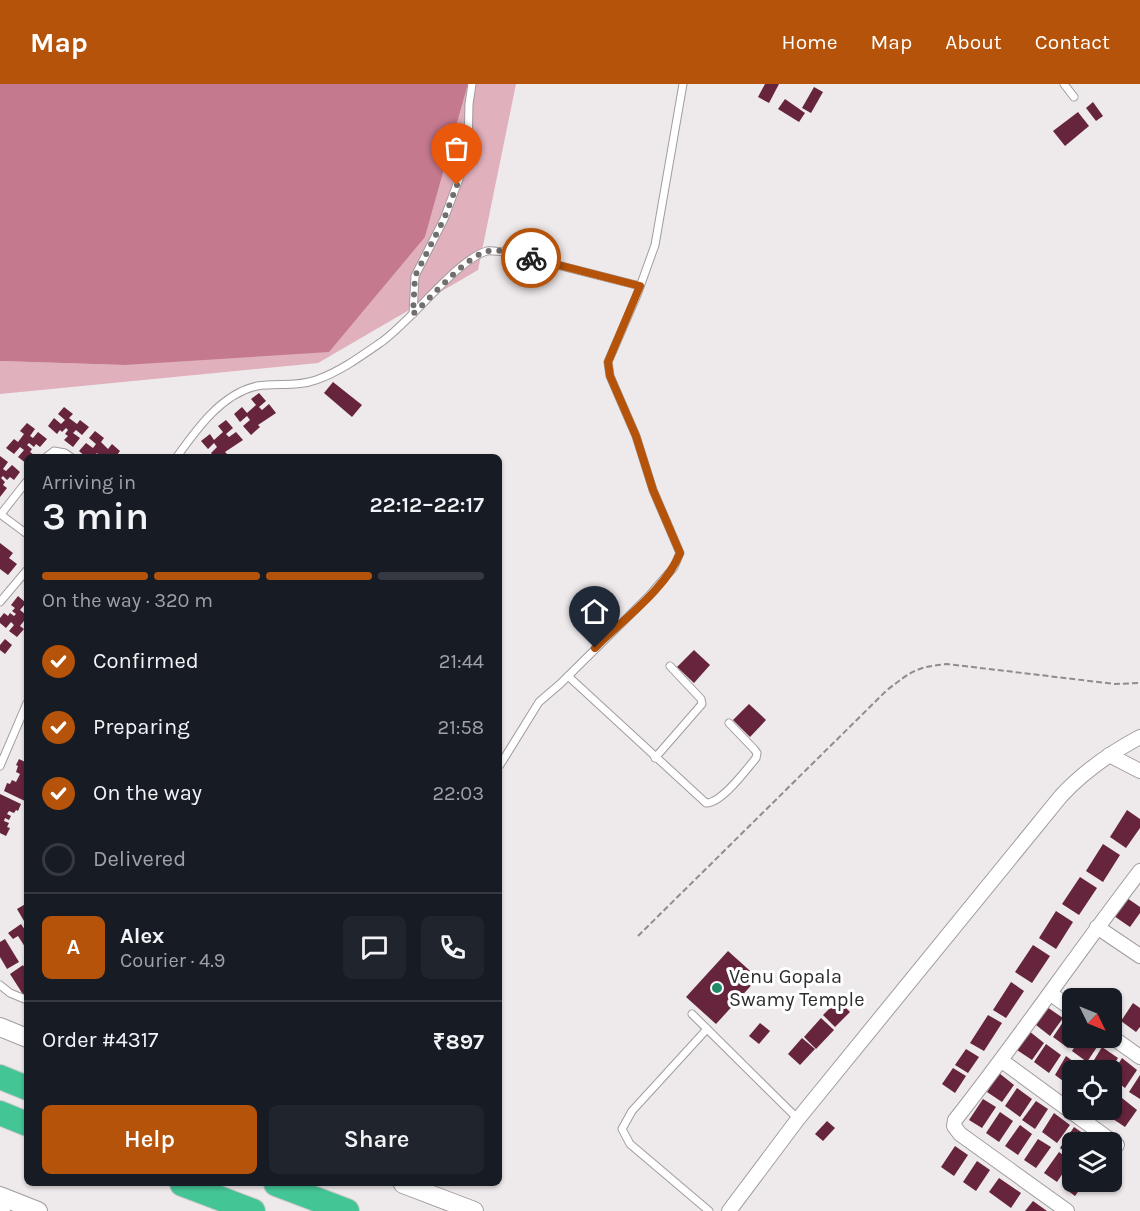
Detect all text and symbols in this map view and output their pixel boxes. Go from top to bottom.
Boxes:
text: Map [30,26,88,59]
text: Home [782,30,838,54]
text: Map [871,30,912,54]
text: About [945,30,1002,54]
text: Contact [1035,30,1110,54]
pin [431,123,482,185]
icon: bag [440,132,473,165]
courier [501,228,561,288]
icon: bike [515,242,548,275]
text: Arriving in [42,471,136,494]
text: 22:12–22:17 [369,492,484,518]
text: 3 min [42,493,149,539]
pin [569,586,620,648]
text: On the way · 320 m [42,589,213,612]
icon: home [578,595,611,628]
icon: check [42,645,75,678]
text: Confirmed [93,648,199,674]
text: 21:44 [439,650,484,673]
icon: check [42,711,75,744]
text: Preparing [93,714,190,740]
text: 21:58 [438,716,484,739]
icon: check [42,777,75,810]
text: On the way [93,780,202,806]
text: 22:03 [433,782,484,805]
text: Delivered [93,846,186,872]
button: chat [343,916,406,979]
button: phone [421,916,484,979]
text: Alex [120,923,164,949]
text: A [67,934,80,960]
text: Courier · 4.9 [120,949,225,972]
place label: Venu Gopala Swamy Temple [729,965,864,1011]
marker: Venu Gopala Swamy Temple [710,981,724,995]
north arrow [1062,988,1122,1048]
map controls [1062,988,1122,1192]
text: Order #4317 [42,1027,158,1053]
text: ₹897 [433,1029,484,1055]
button: locate [1062,1060,1122,1120]
button: Help [42,1105,257,1174]
button: Share [269,1105,484,1174]
button: layers [1062,1132,1122,1192]

